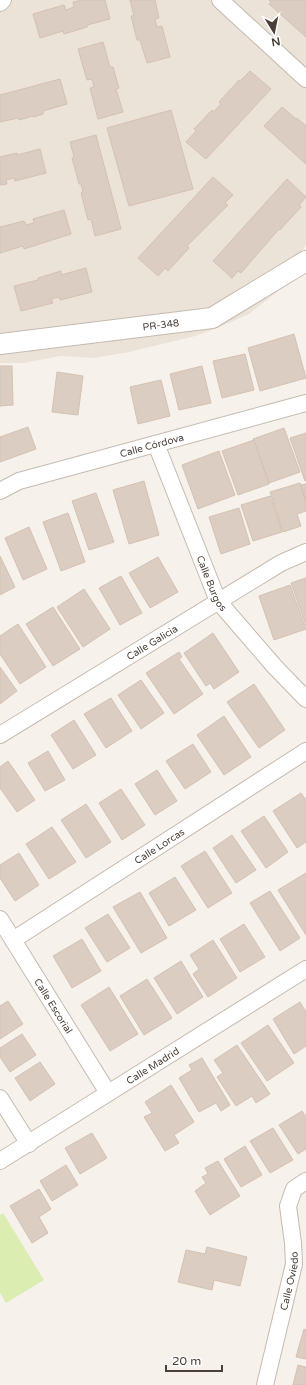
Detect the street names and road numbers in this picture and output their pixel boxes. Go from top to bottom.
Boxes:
street label: PR-348 [142,317,180,333]
street label: Calle Córdova [119,431,185,460]
street label: Calle Burgos [194,554,229,614]
street label: Calle Galicia [125,623,180,663]
street label: Calle Lorcas [132,826,187,867]
street label: Calle Escorial [31,976,75,1036]
street label: Calle Madrid [124,1045,182,1087]
street label: Calle Oviedo [278,1251,301,1312]

